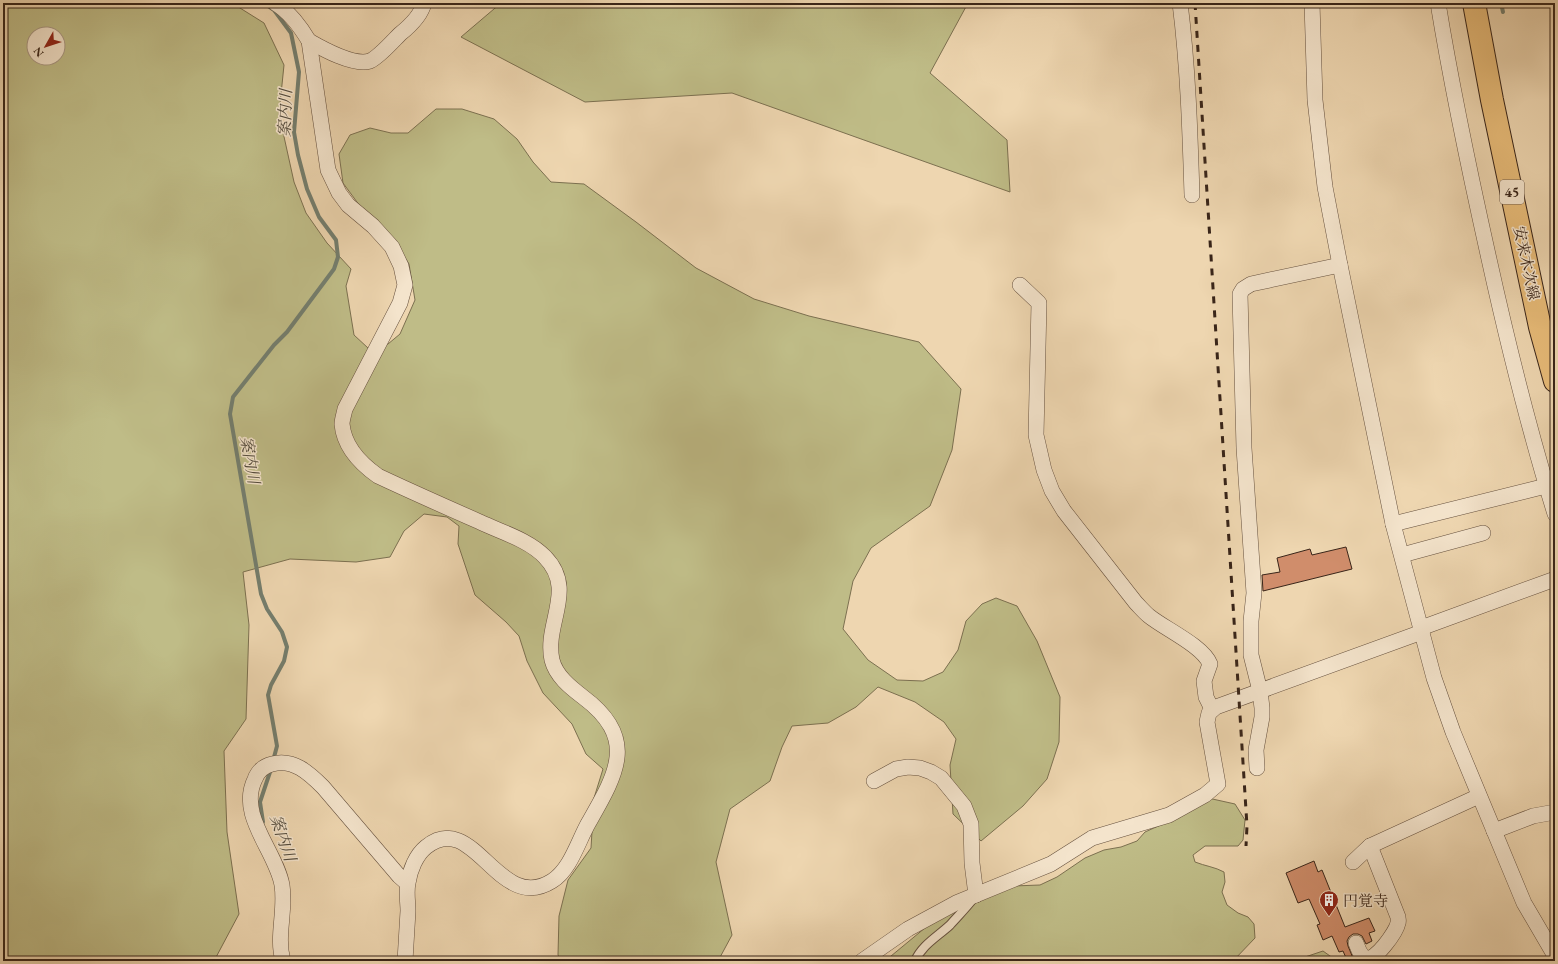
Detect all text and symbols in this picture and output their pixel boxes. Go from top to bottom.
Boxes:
north arrow [26,26,66,66]
text: N [30,44,46,60]
water label: 案内川 [274,87,296,137]
road number: 45 [1500,180,1524,204]
street label: 安来木次線 [1510,224,1544,302]
water label: 案内川 [235,435,265,487]
water label: 案内川 [265,812,301,866]
building icon: 円覚寺 [1318,889,1340,917]
place label: 円覚寺 [1343,891,1388,910]

